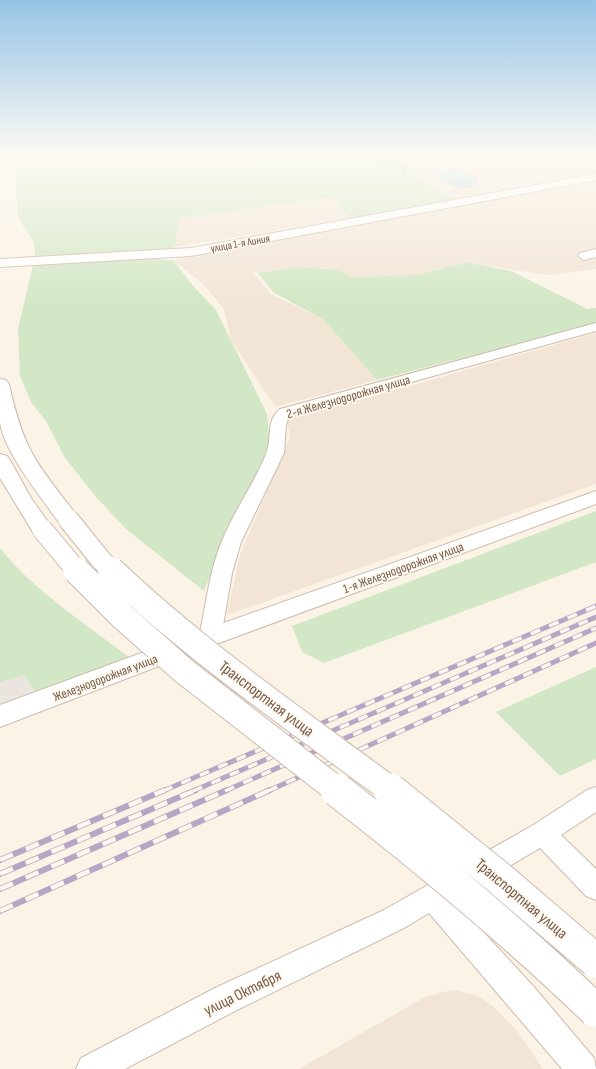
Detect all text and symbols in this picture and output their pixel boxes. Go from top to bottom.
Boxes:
street label: улица 1-я Линия [209,232,271,255]
street label: 2-я Железнодорожная улица [285,372,412,422]
street label: 1-я Железнодорожная улица [341,539,466,597]
street label: Железнодорожная улица [51,651,160,705]
street label: Транспортная улица [215,657,317,741]
street label: Транспортная улица [471,855,571,943]
street label: улица Октября [201,966,284,1020]

